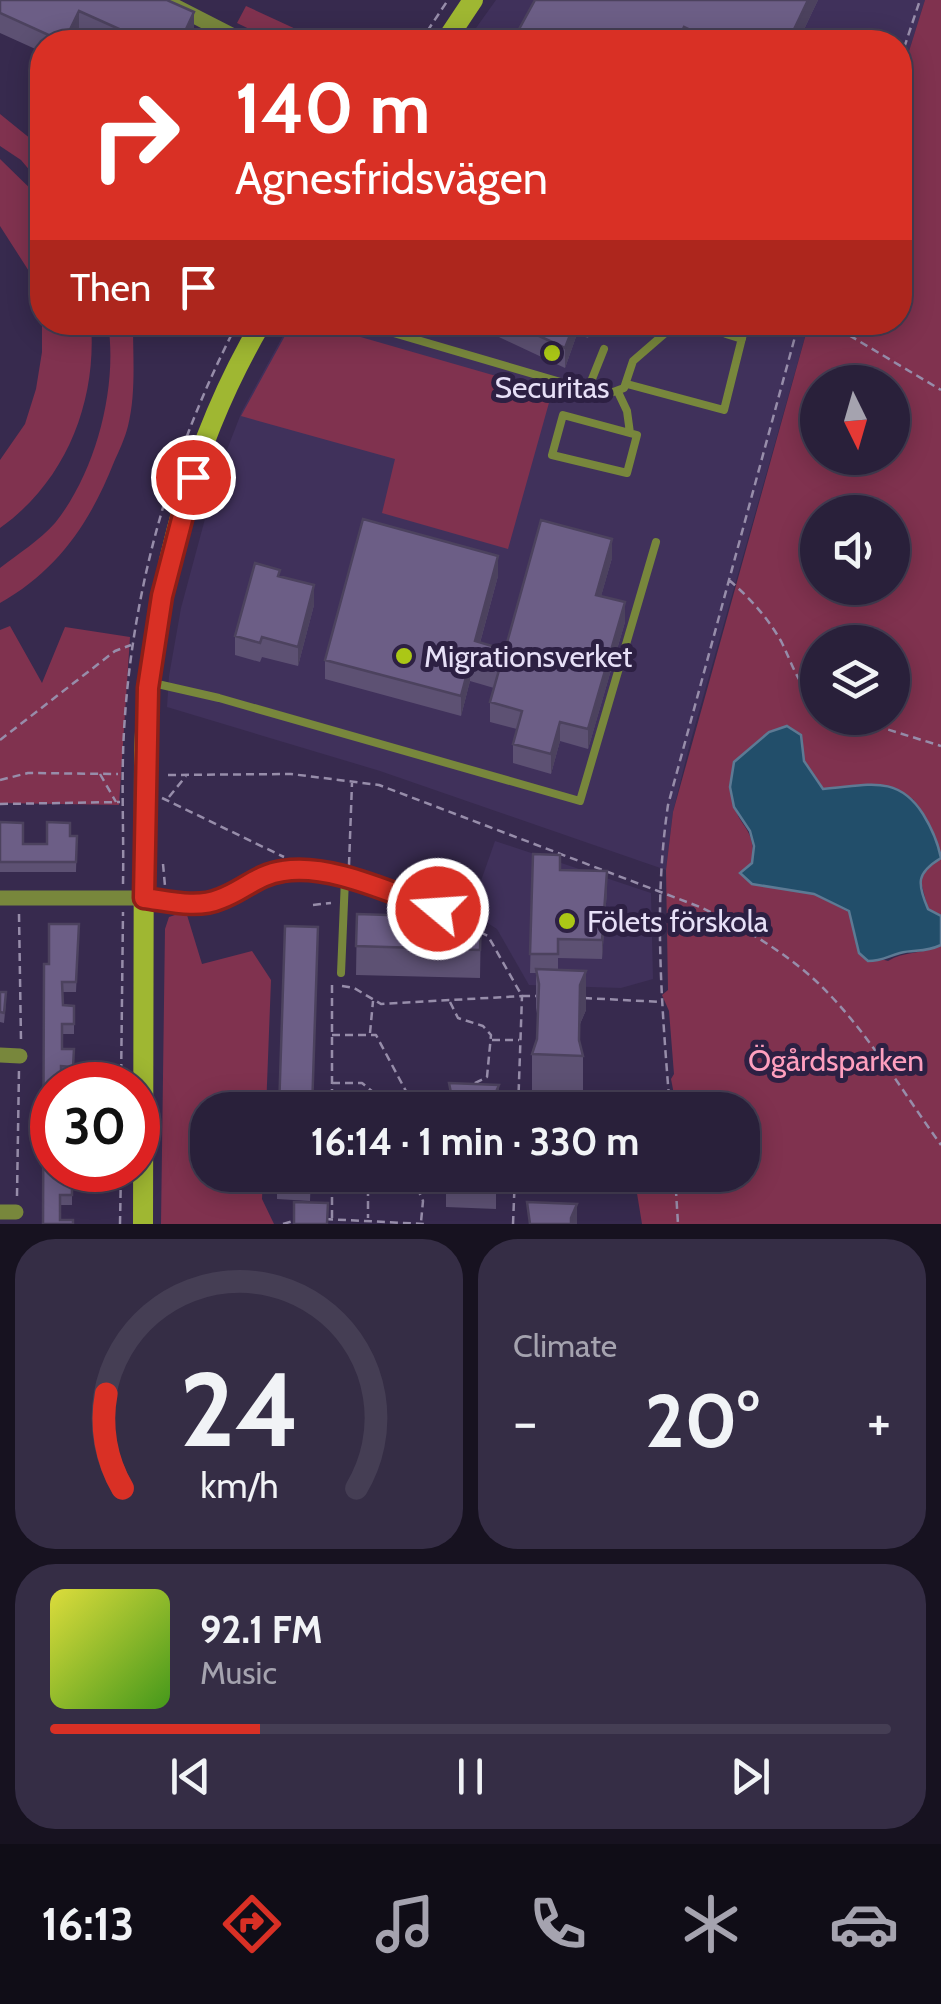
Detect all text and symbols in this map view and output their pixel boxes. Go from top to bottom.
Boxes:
text: 140 m [235,65,430,151]
icon: right [70,70,200,200]
text: Agnesfridsvägen [235,151,548,205]
icon: arrive [171,260,226,315]
text: Then [70,264,151,311]
marker: Securitas [541,342,563,364]
north arrow [800,365,910,475]
map controls [800,365,910,735]
place label: Securitas [495,369,610,406]
pin [151,435,236,520]
icon: arrive [166,450,221,505]
button: sound [800,495,910,605]
button: layers [800,625,910,735]
place label: Migrationsverket [424,638,632,675]
marker: Migrationsverket [393,645,415,667]
position arrow [386,857,490,961]
place label: Fölets förskola [587,903,769,940]
marker: Fölets förskola [556,910,578,932]
park label: Ögårdsparken [748,1042,924,1079]
speed limit sign: 30 [30,1062,160,1192]
text: 16:14 · 1 min · 330 m [311,1118,639,1165]
text: Climate [513,1326,617,1365]
text: 24 [179,1346,299,1472]
text: 20° [645,1375,759,1466]
text: − [513,1388,537,1455]
text: + [867,1388,891,1455]
text: km/h [200,1464,278,1507]
text: 92.1 FM [200,1606,323,1653]
text: Music [200,1653,277,1692]
icon: previous [163,1749,218,1804]
icon: pause [443,1749,498,1804]
icon: next [723,1749,778,1804]
icon: directions [217,1889,287,1959]
icon: music [370,1889,440,1959]
icon: phone [523,1889,593,1959]
icon: climate [676,1889,746,1959]
icon: car [829,1889,899,1959]
text: 16:13 [42,1897,134,1951]

